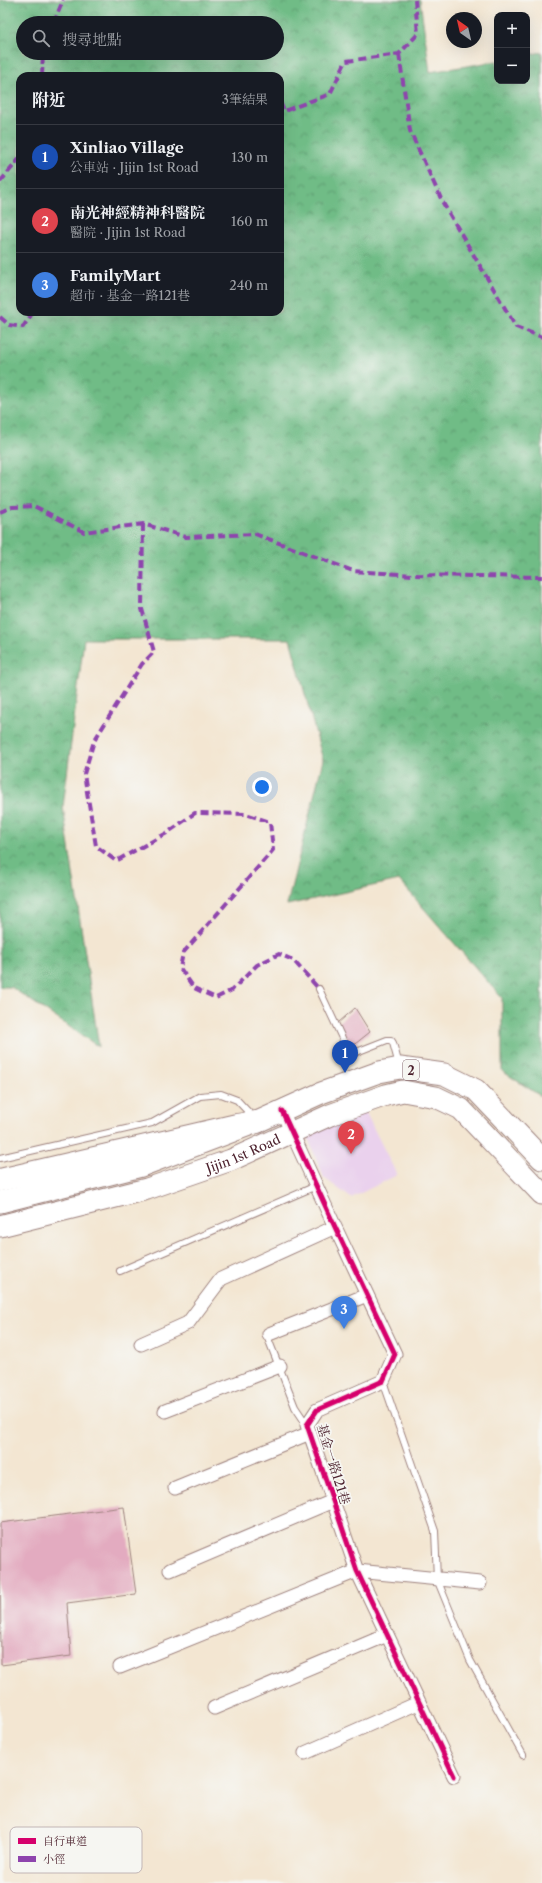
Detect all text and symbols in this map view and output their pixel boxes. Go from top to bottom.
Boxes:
north arrow [446,12,482,48]
map controls [494,12,530,84]
button: + [494,12,530,48]
search box [16,16,284,60]
icon: search [30,27,52,49]
text: 搜尋地點 [62,30,122,49]
button: − [494,48,530,84]
text: 附近 [32,90,66,110]
text: 3筆結果 [222,91,268,107]
text: Xinliao Village [70,138,184,157]
text: 1 [42,149,48,165]
text: 130 m [232,149,268,165]
text: 公車站 · Jijin 1st Road [70,159,199,175]
text: 南光神經精神科醫院 [70,203,205,222]
text: 2 [41,213,49,229]
text: 160 m [231,213,268,229]
text: 醫院 · Jijin 1st Road [70,224,186,240]
text: FamilyMart [70,266,160,285]
text: 3 [41,277,49,293]
text: 240 m [229,277,268,293]
text: 超市 · 基金一路121巷 [70,287,190,303]
your location [252,777,272,797]
pin: 1 [332,1040,358,1073]
road number: 2 [403,1060,419,1080]
pin: 2 [338,1121,364,1154]
street label: Jijin 1st Road [202,1131,283,1177]
pin: 3 [331,1296,357,1329]
street label: 基金一路121巷 [314,1422,354,1506]
legend [10,1827,142,1873]
text: 自行車道 [43,1834,87,1848]
text: 小徑 [43,1852,65,1866]

